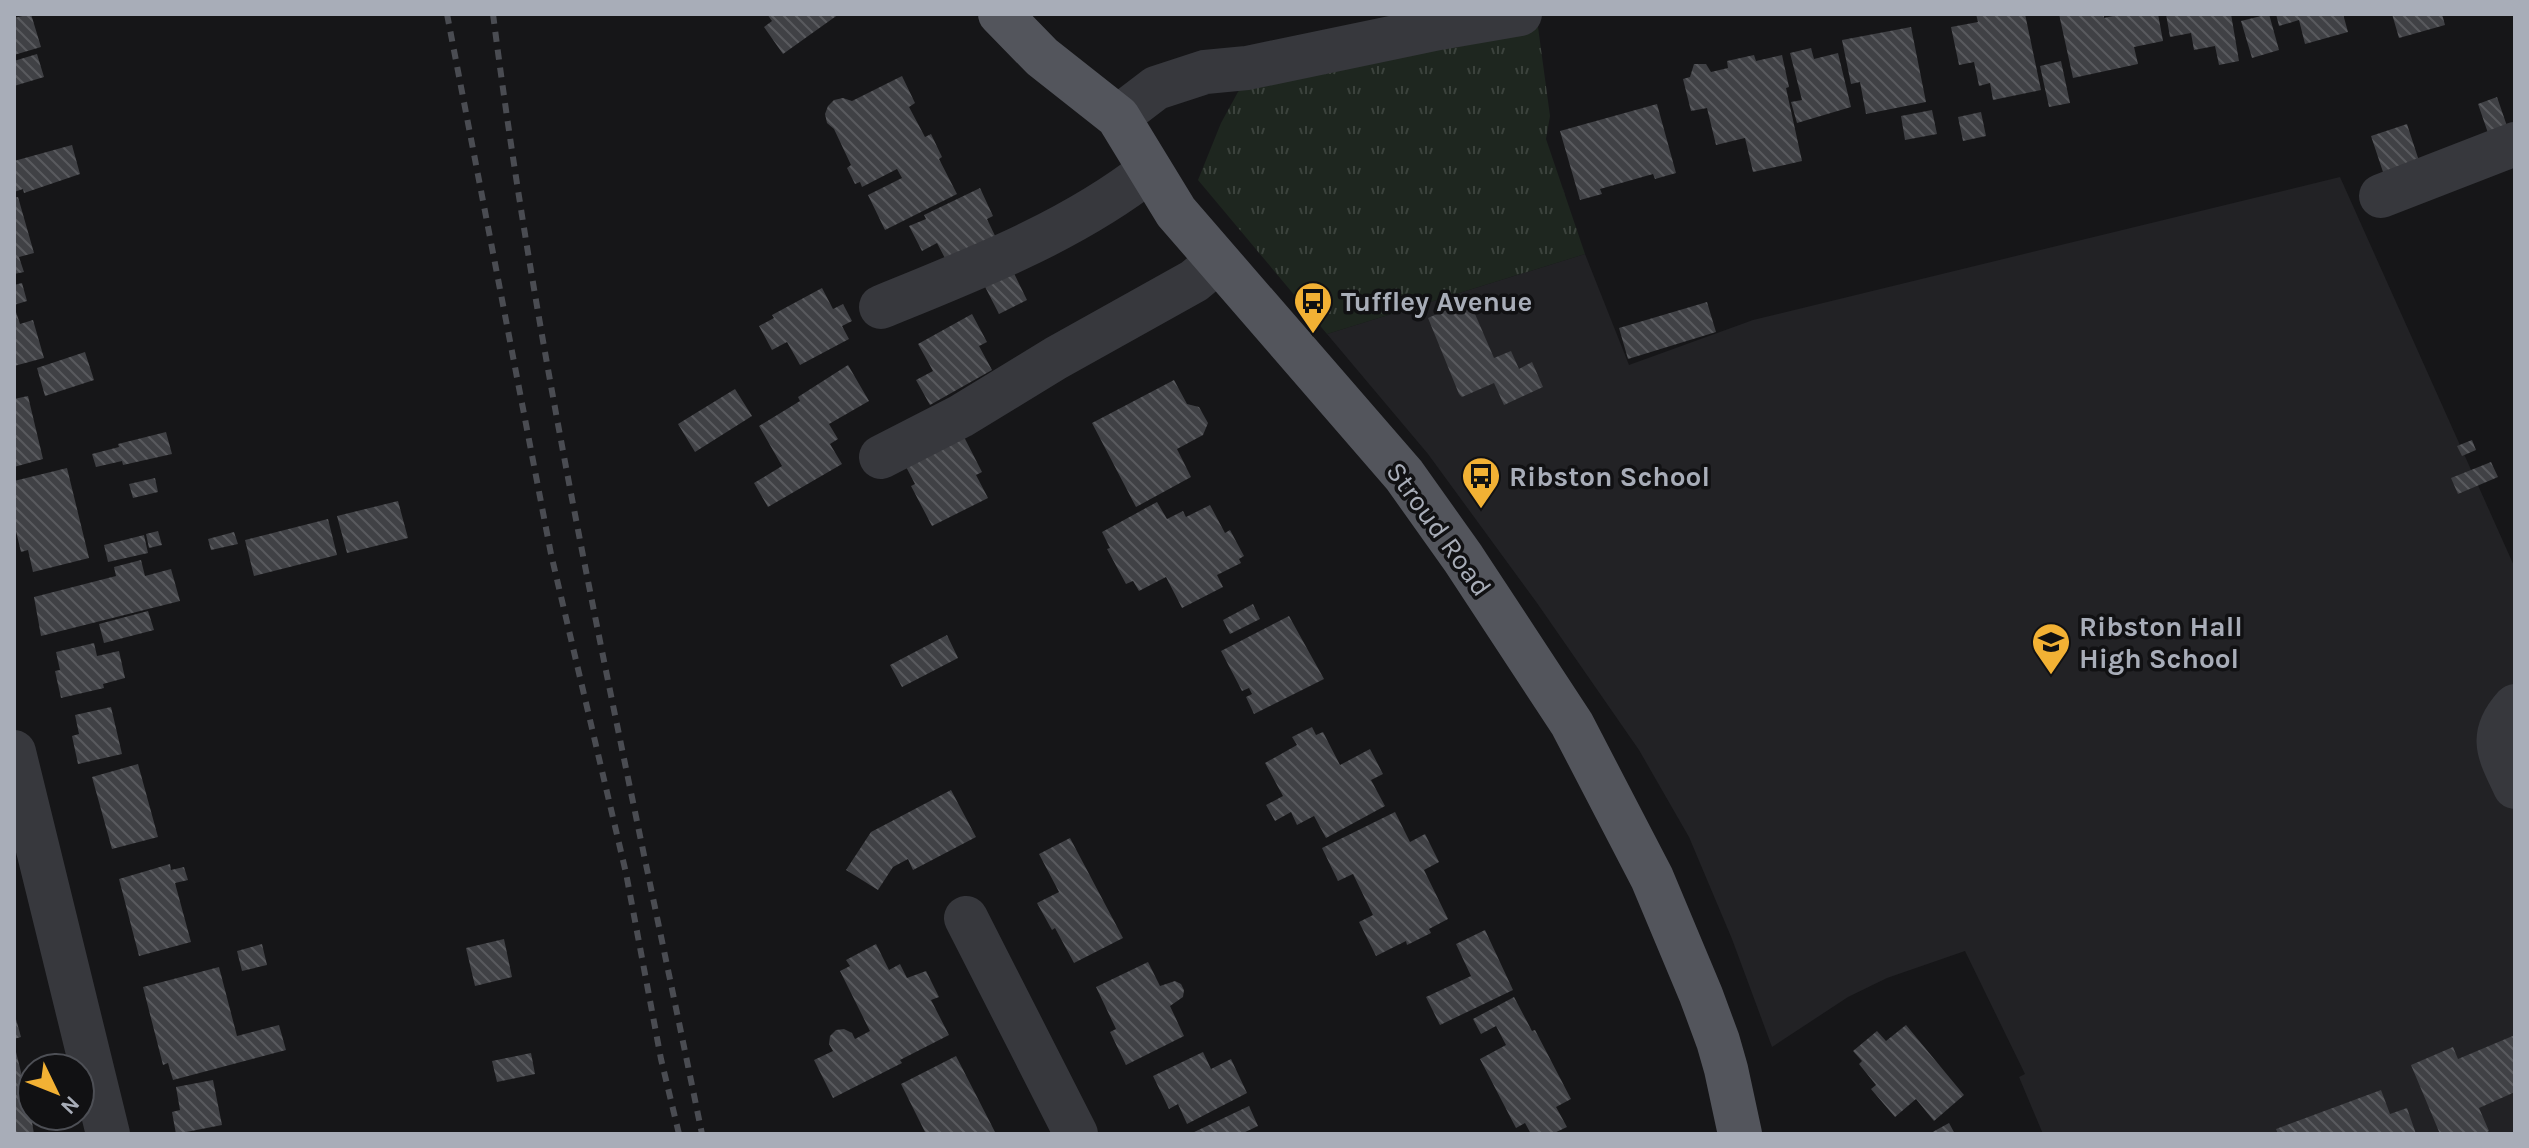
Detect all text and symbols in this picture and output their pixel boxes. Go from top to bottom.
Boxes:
bus stop icon: Tuffley Avenue [1292,280,1334,335]
place label: Tuffley Avenue [1341,285,1532,318]
bus stop icon: Ribston School [1460,455,1502,510]
street label: Stroud Road [1379,456,1499,602]
place label: Ribston School [1509,460,1710,493]
place label: Ribston Hall High School [2079,610,2243,675]
school or university icon: Ribston Hall High School [2030,621,2072,676]
north arrow [16,1052,96,1132]
text: N [55,1090,85,1120]

